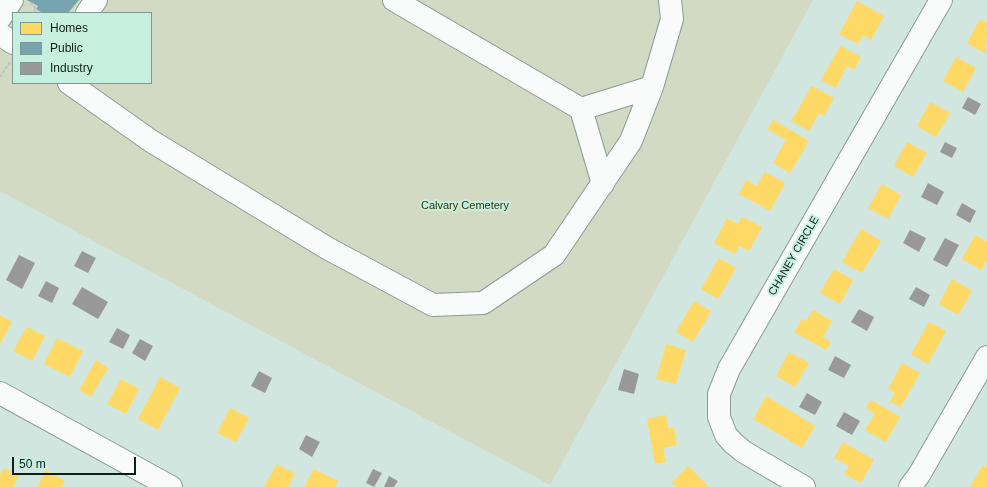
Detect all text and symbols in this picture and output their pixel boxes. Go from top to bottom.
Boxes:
legend [12,12,152,84]
text: Homes [50,21,88,35]
text: Public [50,41,83,55]
text: Industry [50,61,93,75]
park label: Calvary Cemetery [421,199,509,213]
street label: CHANEY CIRCLE [766,214,822,298]
scale bar [14,449,138,475]
text: 50 m [19,457,46,471]

